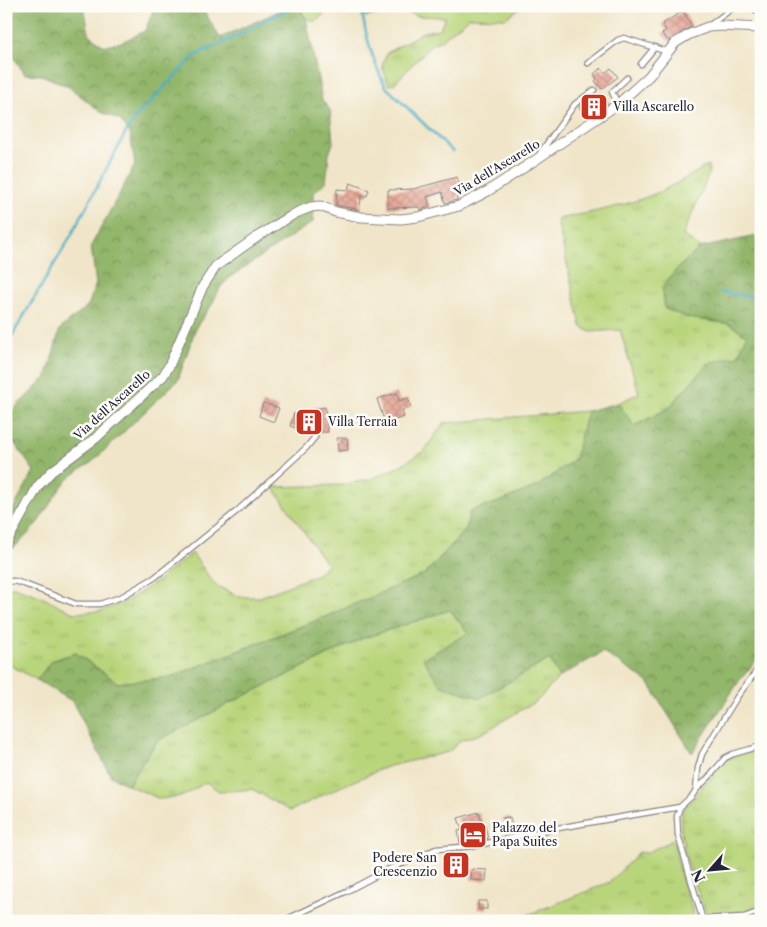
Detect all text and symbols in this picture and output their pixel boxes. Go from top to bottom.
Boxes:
building icon: Villa Ascarello [579,92,609,122]
place label: Villa Ascarello [612,99,694,114]
street label: Via dell'Ascarello [450,136,542,200]
street label: Via dell'Ascarello [70,366,153,444]
building icon: Villa Terraia [294,407,324,437]
place label: Villa Terraia [327,414,398,429]
hotel icon: Palazzo del Papa Suites [458,820,488,850]
place label: Palazzo del Papa Suites [492,820,557,849]
north arrow [684,844,734,894]
place label: Podere San Crescenzio [372,850,437,879]
building icon: Podere San Crescenzio [441,850,471,880]
text: N [688,866,709,885]

